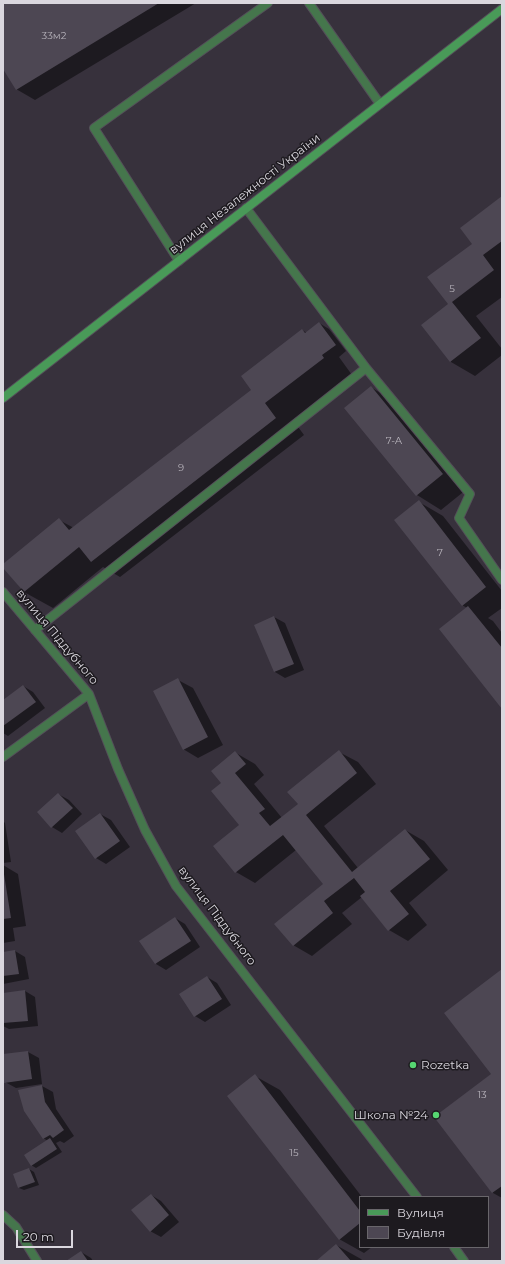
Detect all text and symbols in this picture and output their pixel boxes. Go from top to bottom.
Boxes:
house number: 33м2 [42,30,66,42]
street label: вулиця Незалежності України [167,131,323,257]
house number: 5 [449,283,455,295]
house number: 7-А [386,435,402,447]
house number: 9 [178,462,184,474]
house number: 7 [437,547,443,559]
street label: вулиця Піддубного [13,586,101,688]
street label: вулиця Піддубного [175,864,259,968]
place label: Rozetka [421,1058,469,1072]
marker: Rozetka [408,1060,418,1070]
house number: 13 [477,1089,487,1101]
place label: Школа №24 [354,1108,428,1122]
marker: Школа №24 [431,1110,441,1120]
house number: 15 [289,1147,299,1159]
legend [359,1196,489,1248]
text: Вулиця [397,1205,444,1220]
scale bar [18,1222,75,1248]
text: Будівля [397,1225,445,1240]
text: 20 m [23,1229,54,1244]

